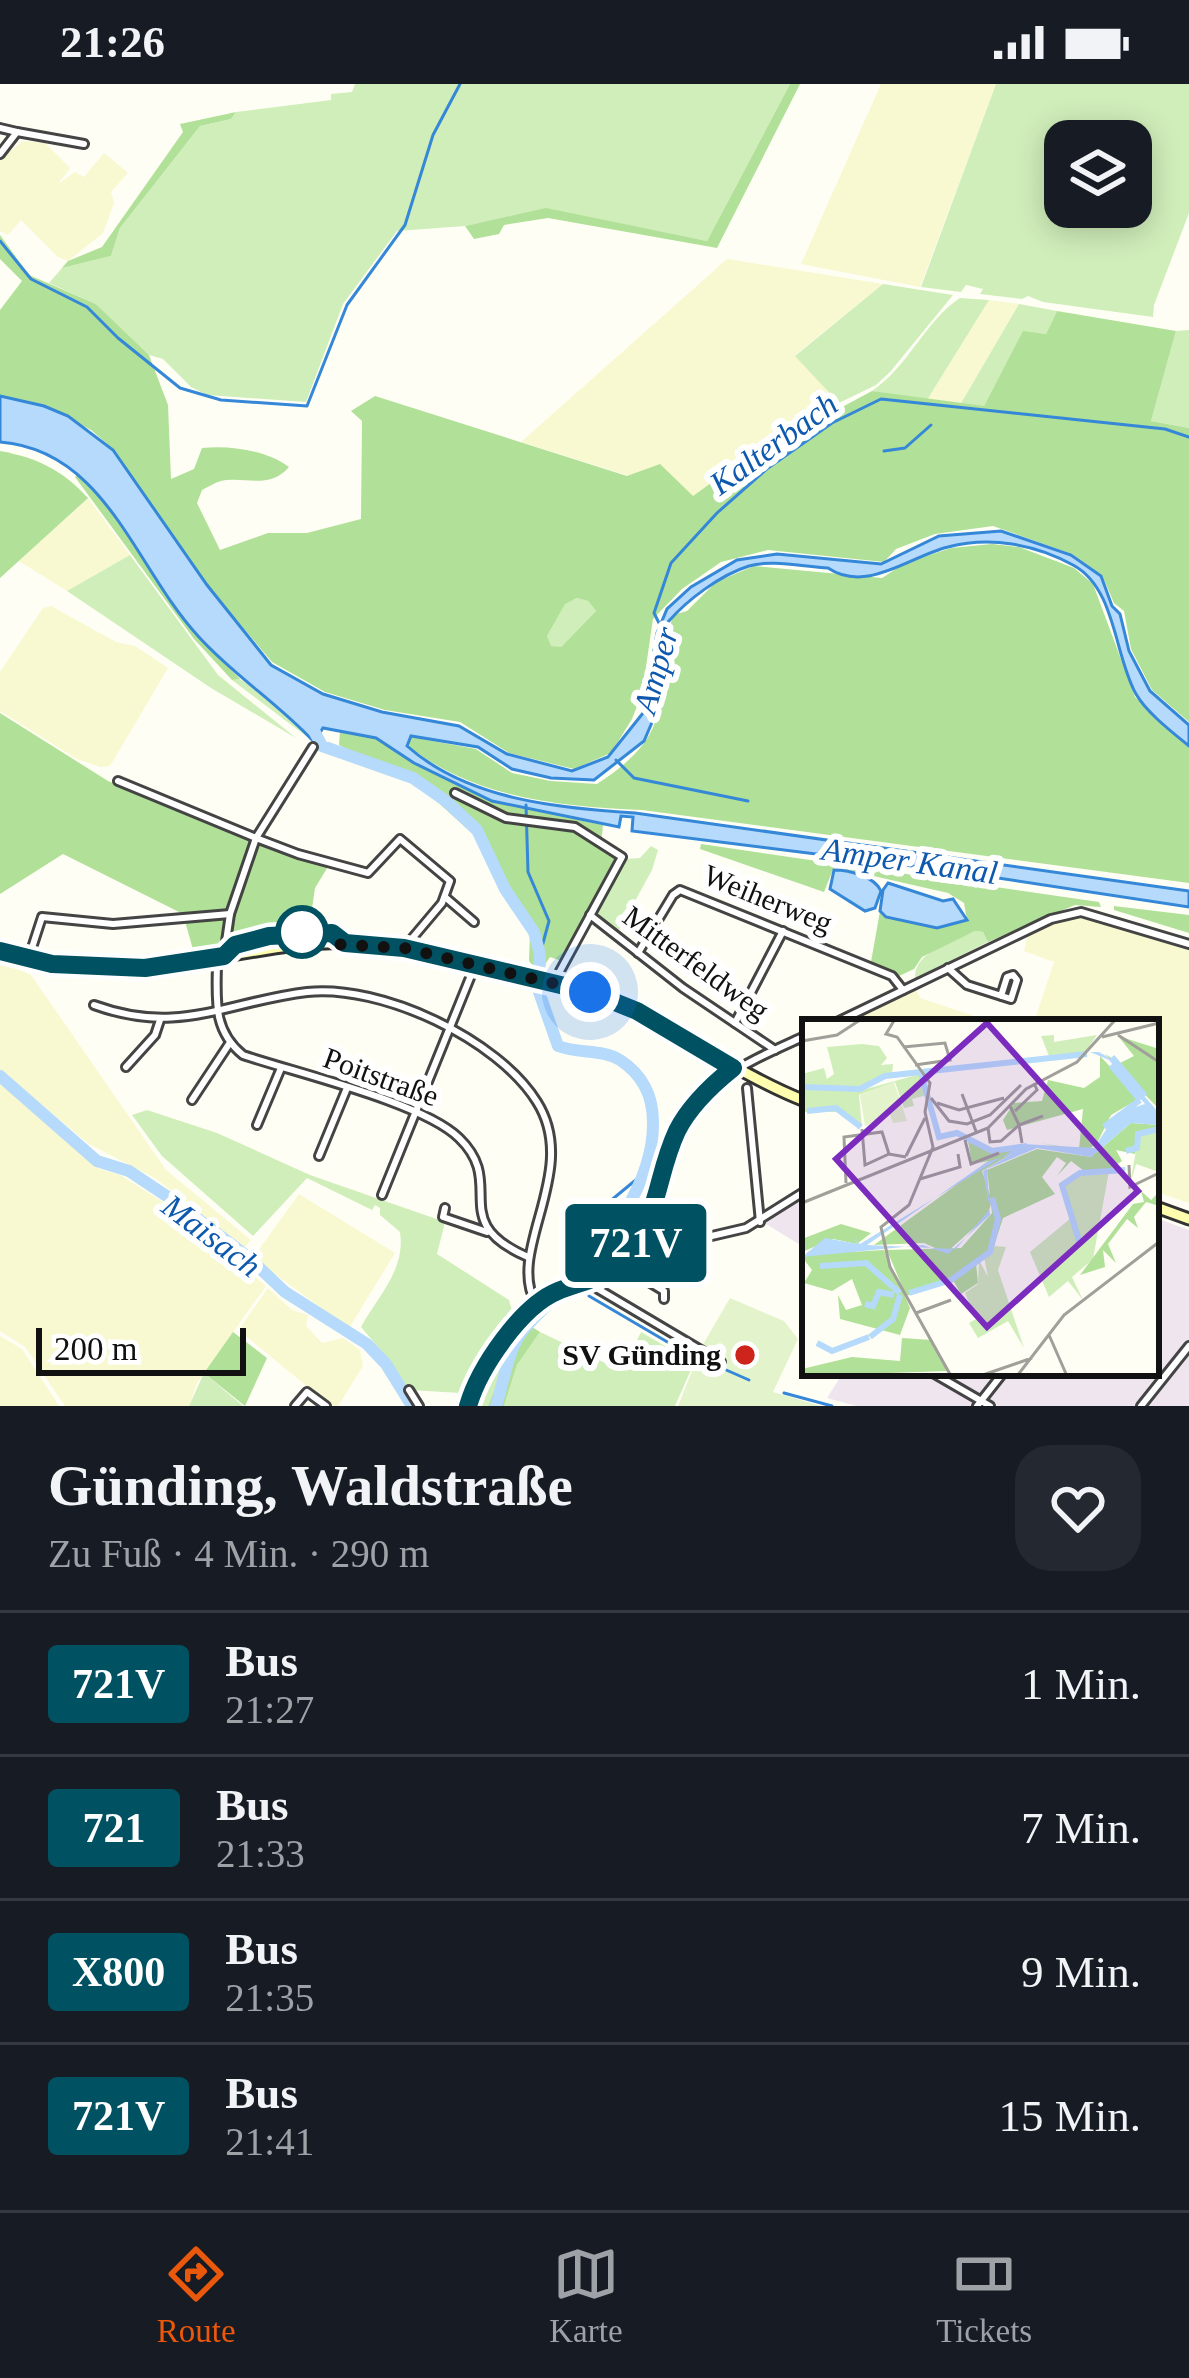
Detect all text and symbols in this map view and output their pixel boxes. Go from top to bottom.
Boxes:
text: 21:26 [60,17,165,67]
map controls [1044,120,1152,228]
button: layers [1044,120,1152,228]
water label: Kalterbach [702,386,844,503]
water label: Amper [626,623,685,719]
water label: Amper Kanal [818,831,1000,891]
street label: Weiherweg [699,858,837,939]
street label: Mitterfeldweg [617,899,775,1026]
unlabelled marker [277,907,327,957]
your location [560,962,620,1022]
inset map [802,1019,1159,1376]
street label: Poitstraße [319,1041,443,1113]
water label: Maisach [154,1187,268,1284]
line badge: 721V [552,1204,720,1282]
text: 721V [589,1220,683,1266]
scale bar [36,1322,246,1375]
text: 200 m [54,1331,137,1367]
place label: SV Günding [562,1338,721,1371]
marker: SV Günding [732,1342,758,1368]
button: heart [1015,1445,1141,1571]
text: Günding, Waldstraße [48,1454,573,1517]
text: Zu Fuß · 4 Min. · 290 m [48,1532,429,1575]
text: Bus [225,1636,298,1686]
text: 1 Min. [1021,1659,1141,1709]
text: 721V [72,1661,165,1707]
text: 21:27 [225,1688,314,1731]
text: Bus [216,1780,289,1830]
text: 7 Min. [1021,1803,1141,1853]
text: 721 [83,1805,146,1851]
text: 21:33 [216,1832,305,1875]
text: Bus [225,1924,298,1974]
text: 9 Min. [1021,1947,1141,1997]
text: X800 [72,1949,165,1995]
text: 21:35 [225,1976,314,2019]
text: Bus [225,2068,298,2118]
text: 15 Min. [998,2091,1141,2141]
text: 721V [72,2093,165,2139]
text: 21:41 [225,2120,314,2163]
tab: Route [157,2241,236,2350]
tab: Karte [549,2241,623,2350]
tab: Tickets [936,2241,1032,2350]

